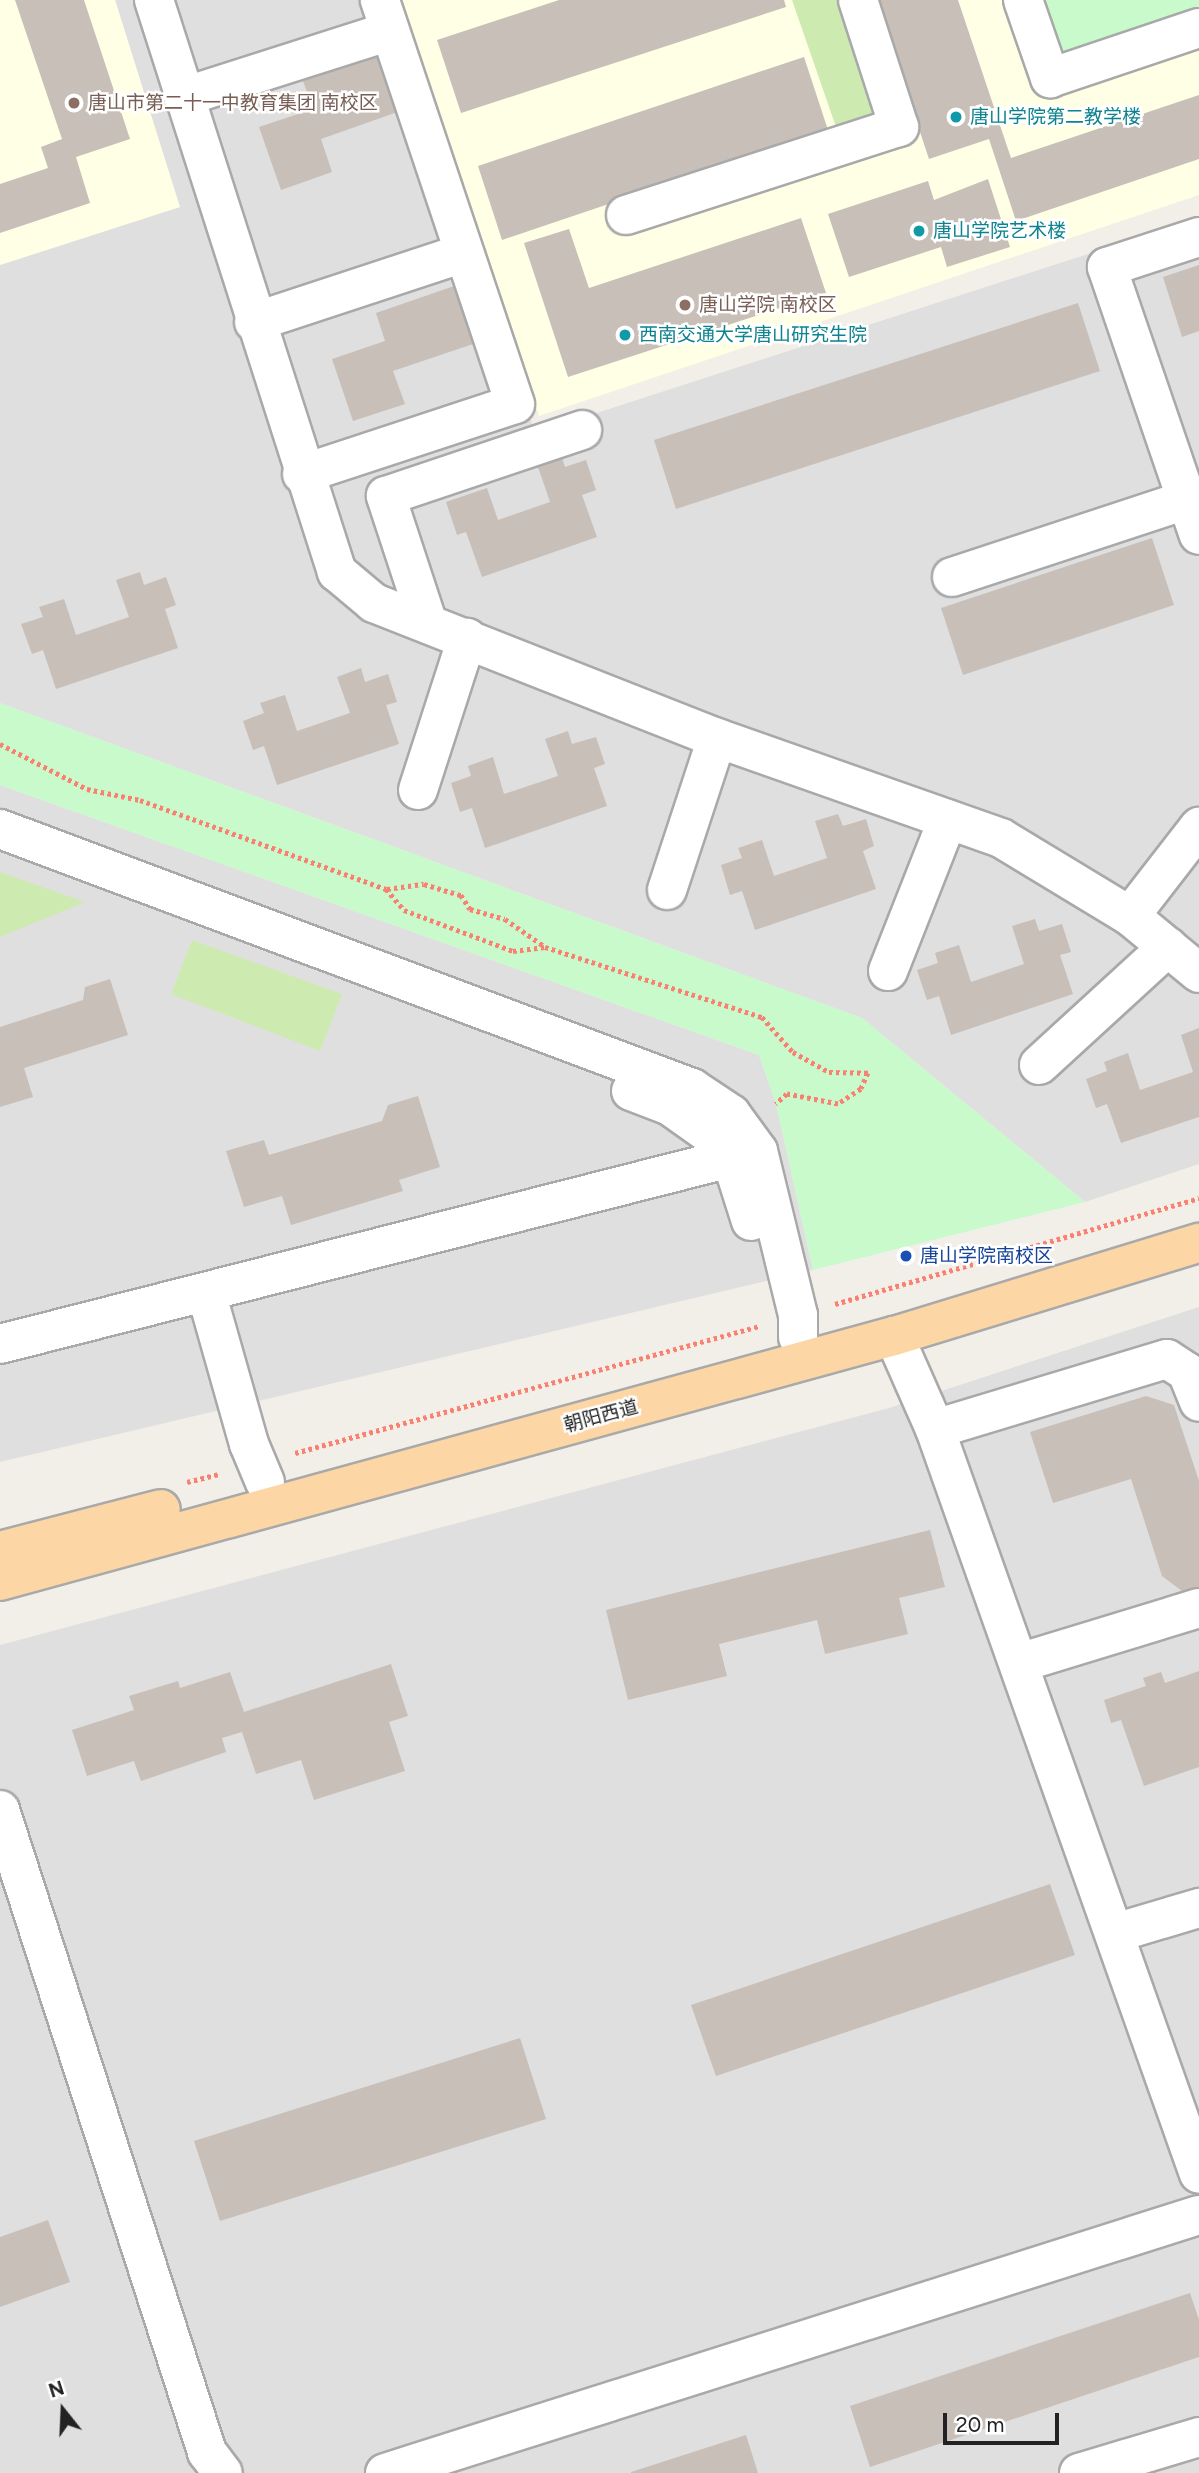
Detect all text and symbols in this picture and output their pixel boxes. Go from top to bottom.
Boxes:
place label: 唐山市第二十一中教育集团 南校区 [88,92,378,114]
marker: 唐山市第二十一中教育集团 南校区 [66,95,82,111]
place label: 唐山学院第二教学楼 [970,106,1141,128]
marker: 唐山学院第二教学楼 [948,109,964,125]
place label: 唐山学院艺术楼 [933,220,1066,242]
marker: 唐山学院艺术楼 [911,223,927,239]
place label: 唐山学院 南校区 [699,294,837,316]
marker: 唐山学院 南校区 [677,297,693,313]
place label: 西南交通大学唐山研究生院 [639,324,867,346]
marker: 西南交通大学唐山研究生院 [617,327,633,343]
place label: 唐山学院南校区 [920,1245,1053,1267]
marker: 唐山学院南校区 [898,1248,914,1264]
street label: 朝阳西道 [561,1395,641,1437]
north arrow [28,2375,98,2445]
text: N [46,2376,67,2403]
scale bar [947,2400,1062,2444]
text: 20 m [956,2412,1004,2437]

